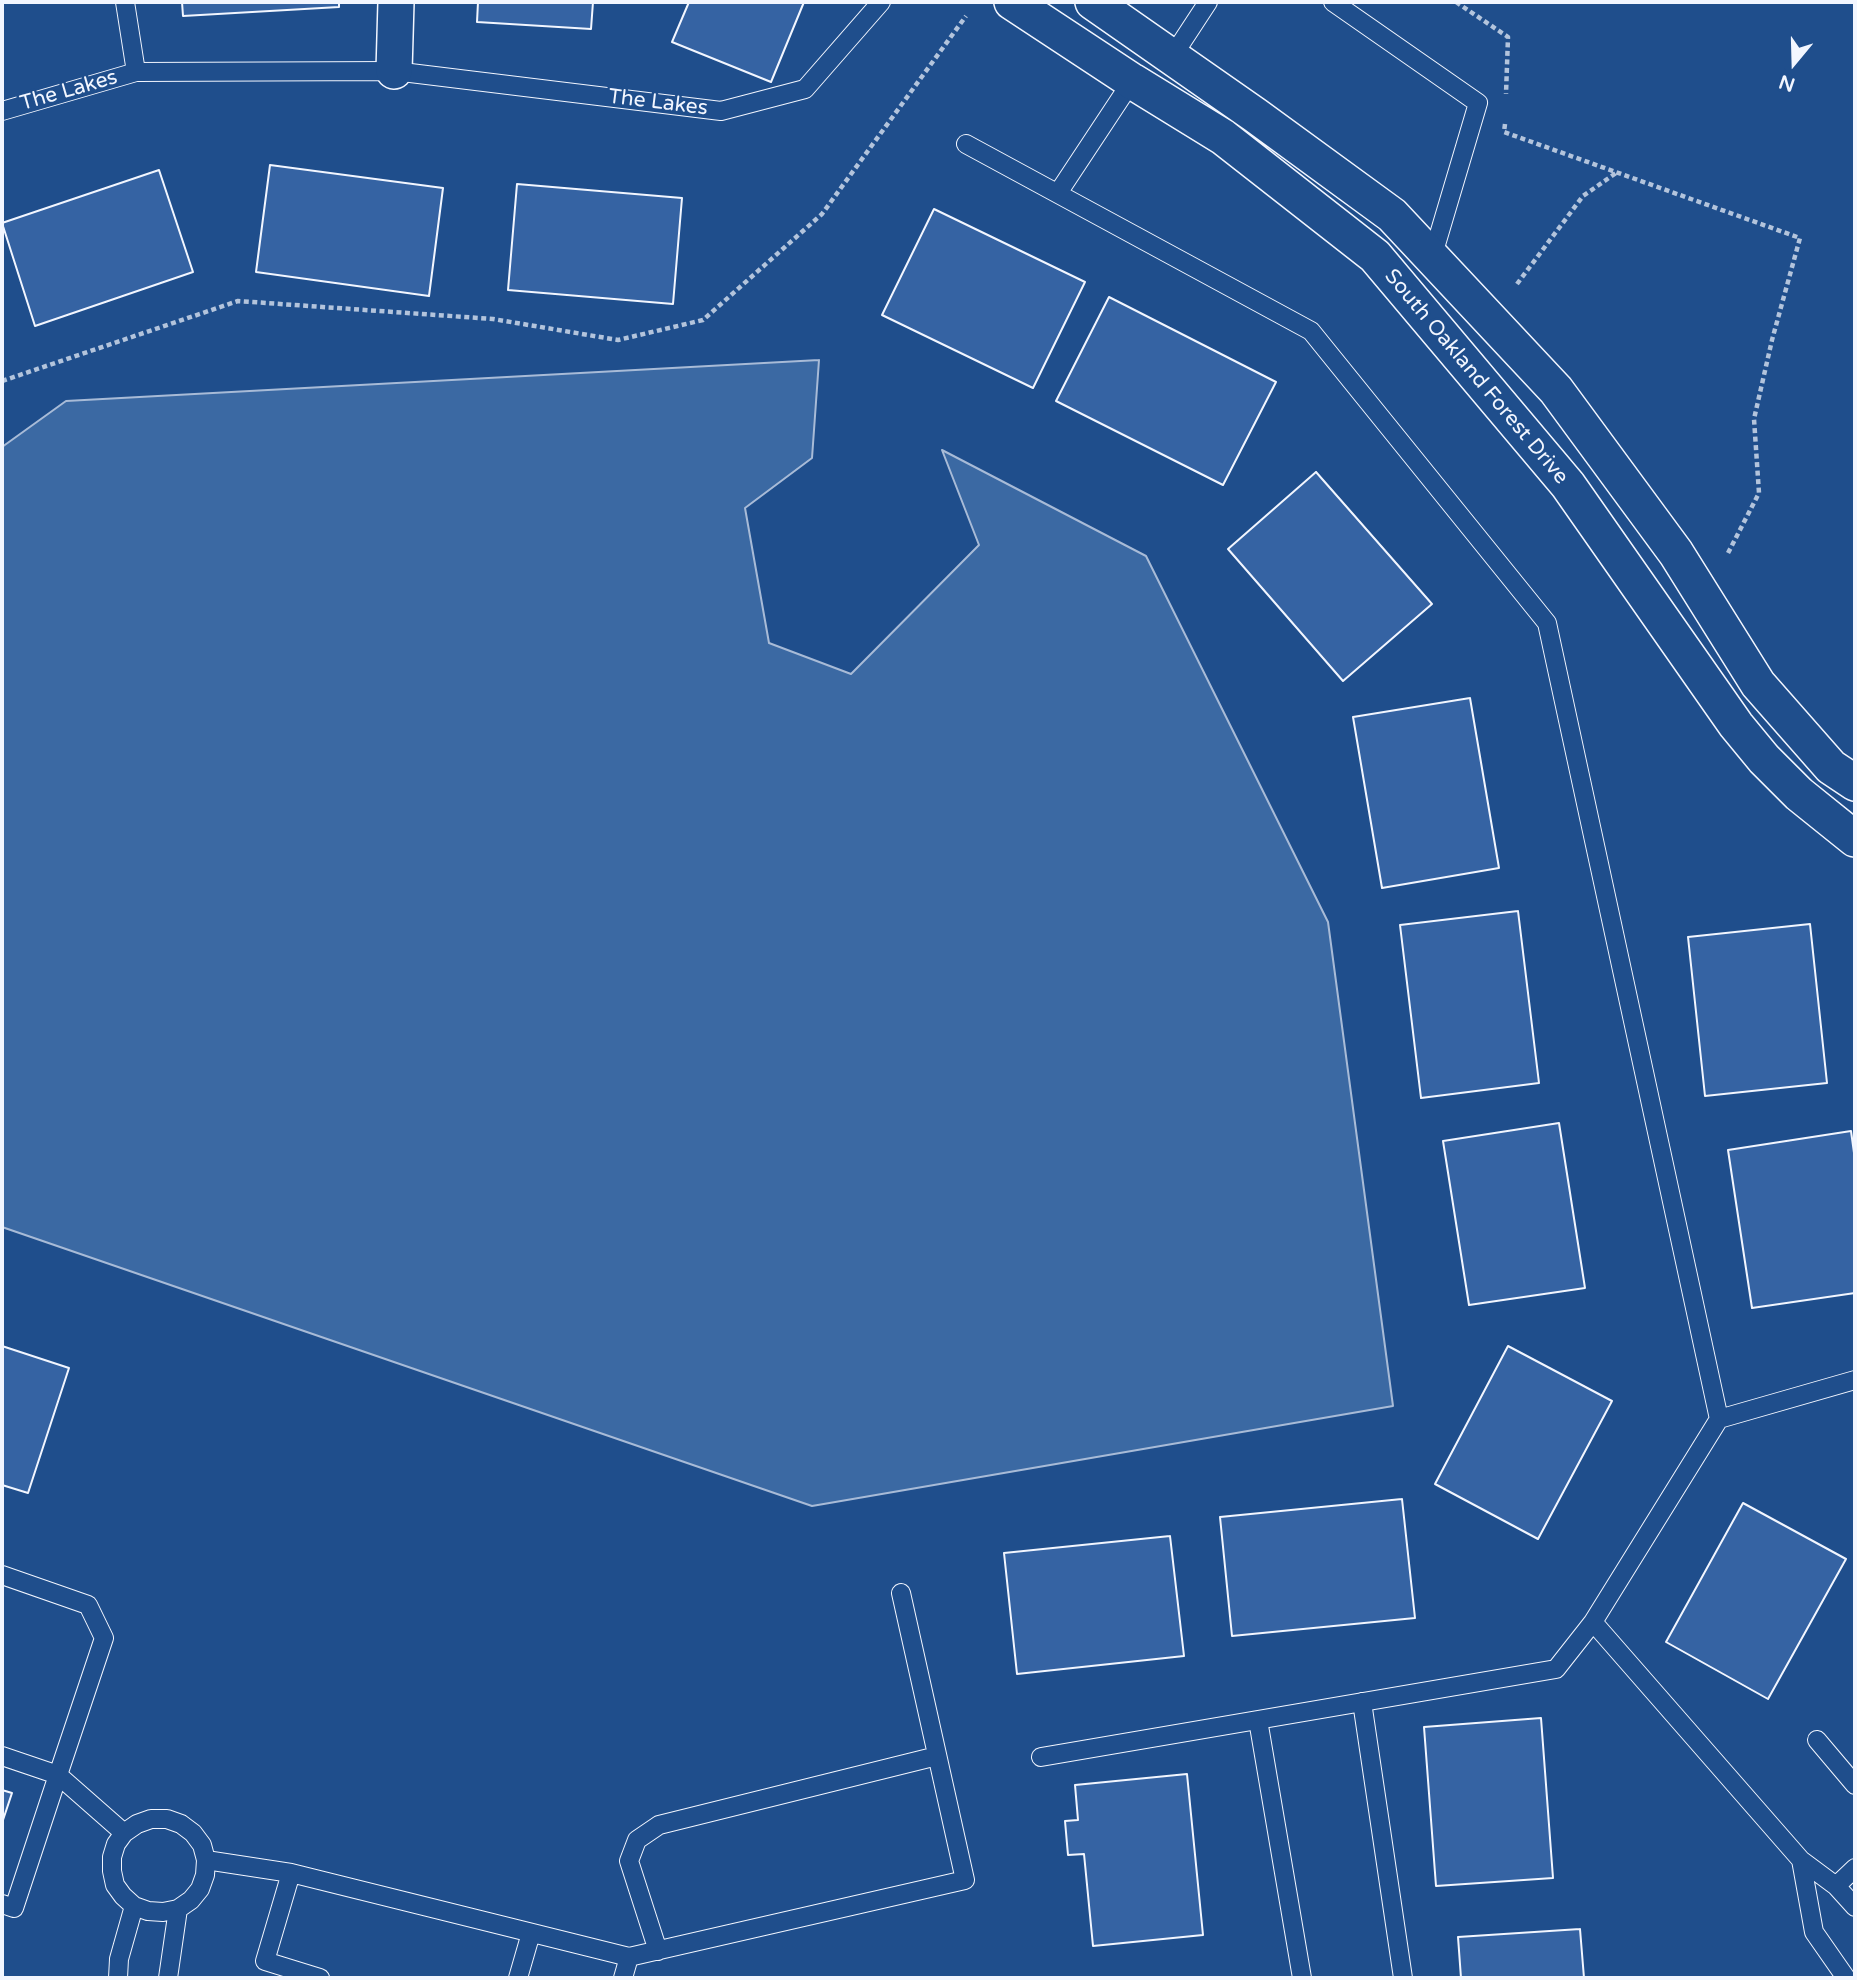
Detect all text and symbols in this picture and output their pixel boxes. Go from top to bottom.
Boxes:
north arrow [1759,28,1829,98]
street label: The Lakes [18,65,120,117]
text: N [1776,70,1798,96]
street label: The Lakes [607,84,709,122]
street label: South Oakland Forest Drive [1379,264,1573,490]

